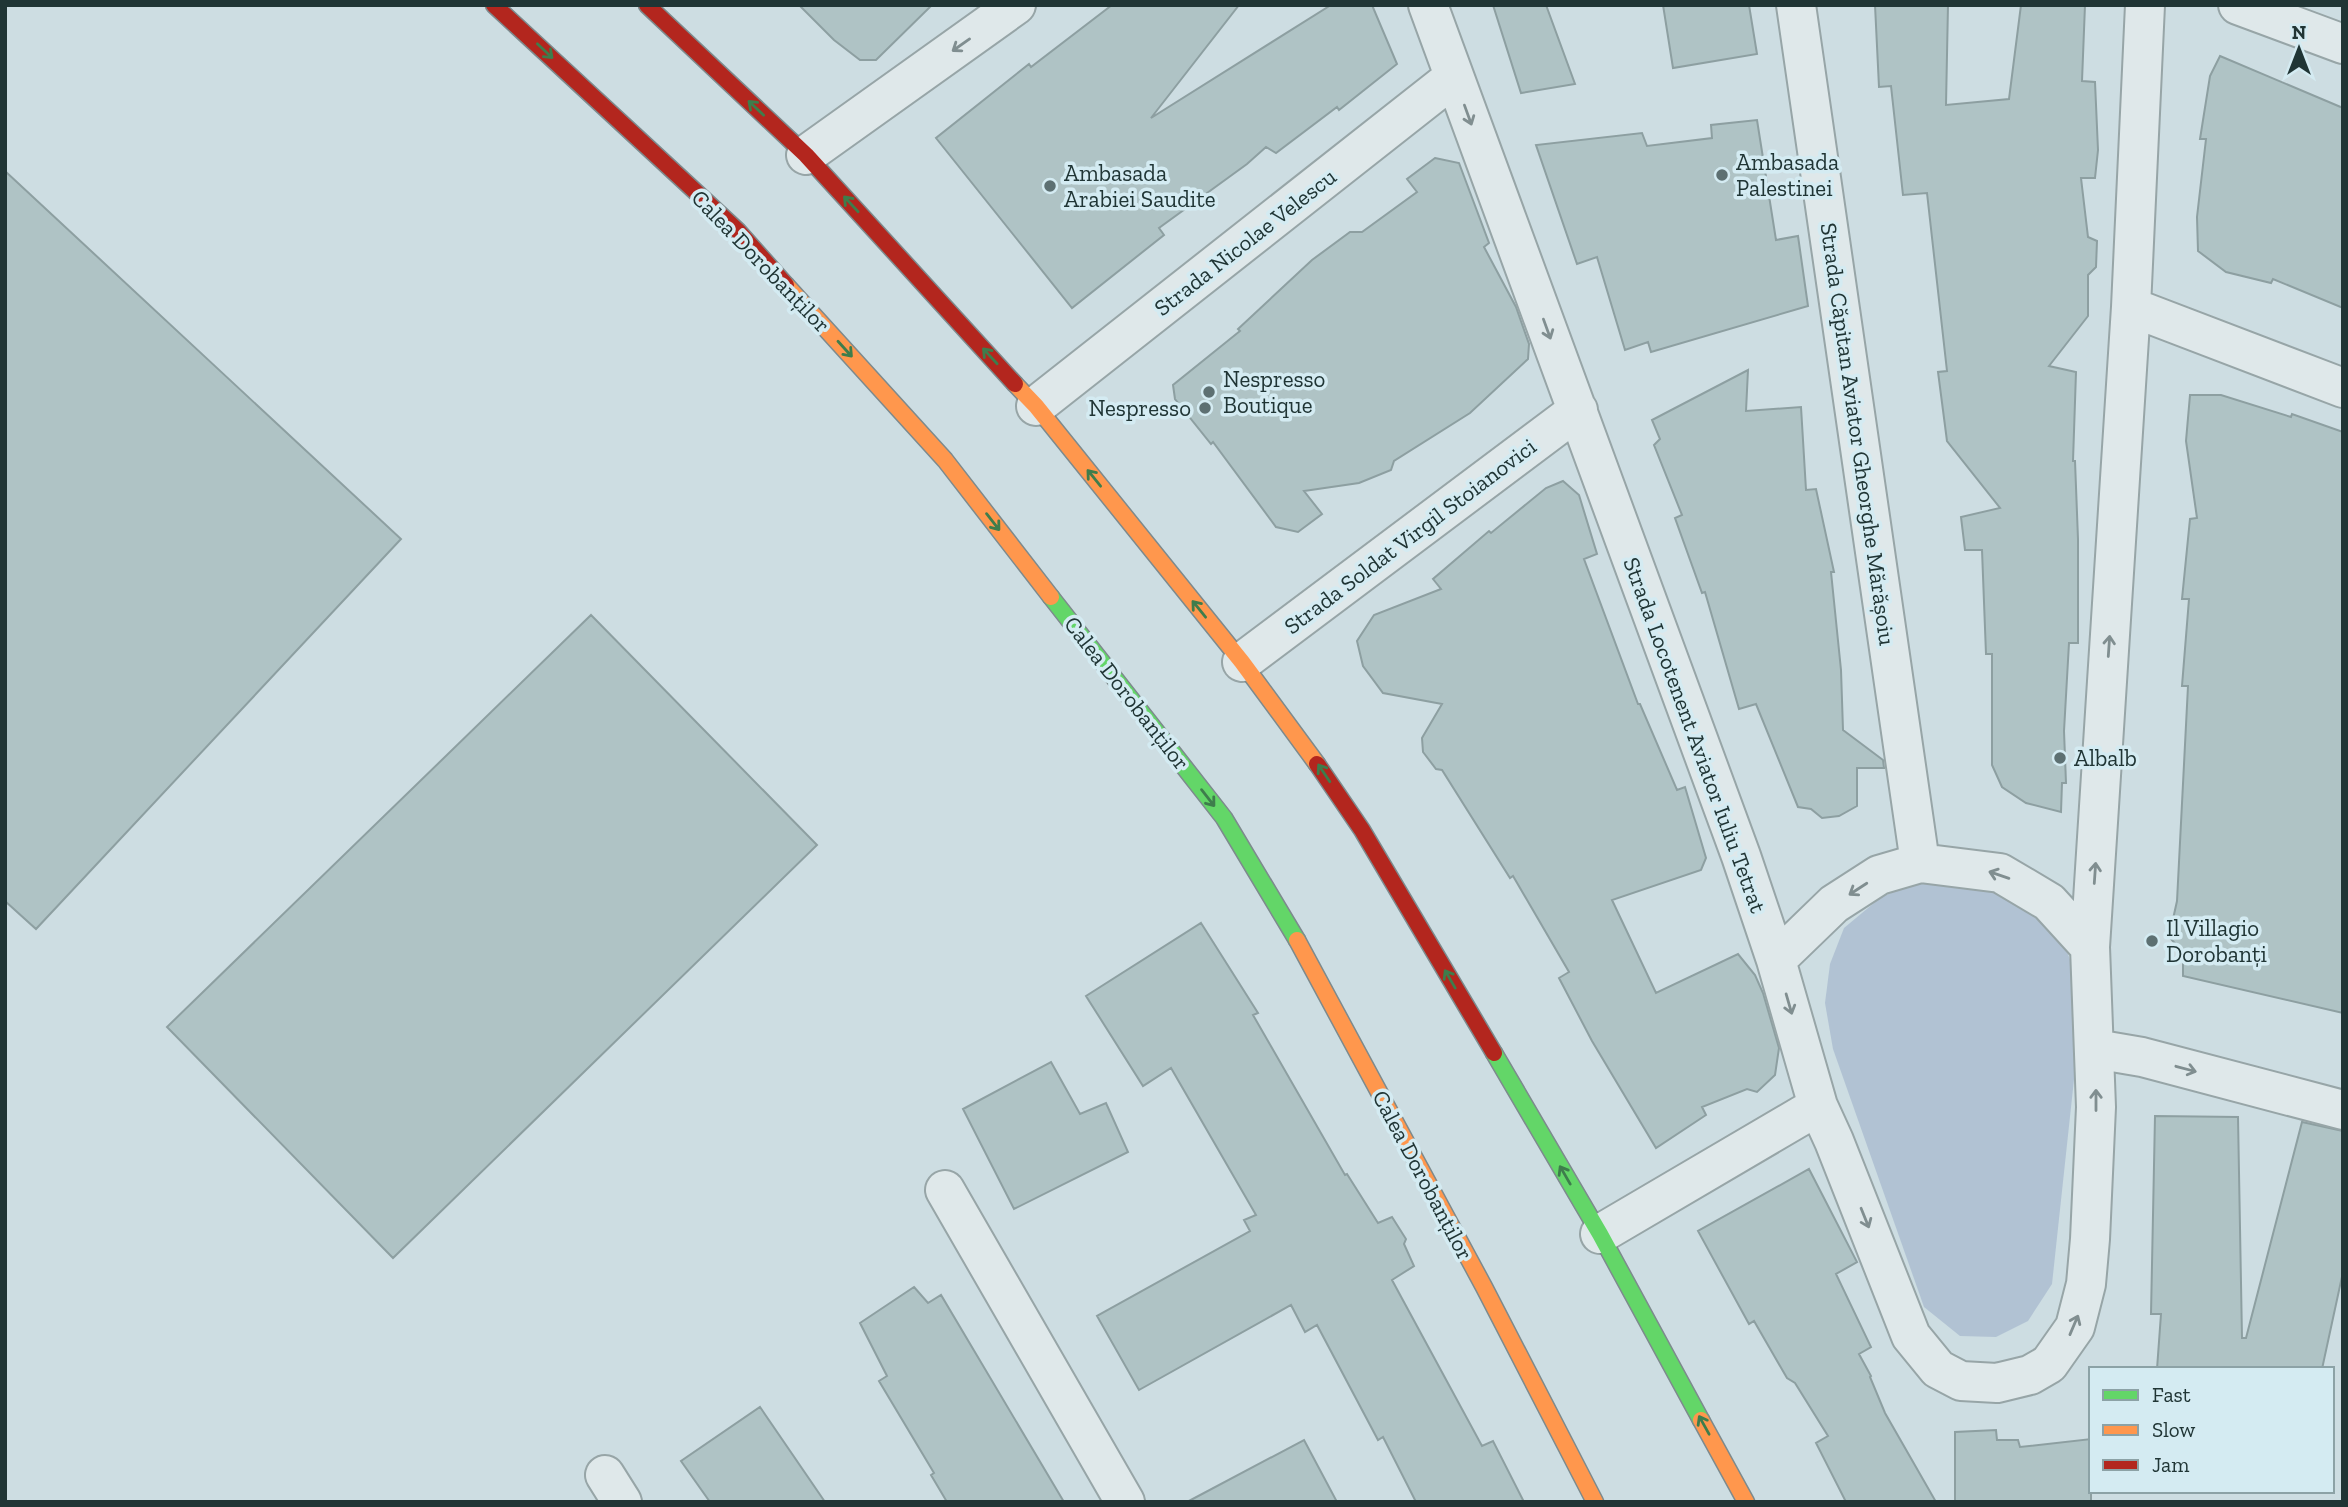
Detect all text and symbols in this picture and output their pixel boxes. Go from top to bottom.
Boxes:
north arrow [2264,14,2334,84]
text: N [2292,21,2306,44]
one-way arrow [952,38,971,52]
one-way arrow [536,42,553,59]
one-way arrow [748,100,765,117]
one-way arrow [1462,104,1475,126]
place label: Ambasada Palestinei [1736,148,1839,202]
place label: Ambasada Arabiei Saudite [1064,159,1216,213]
street label: Strada Nicolae Velescu [1148,162,1342,322]
marker: Ambasada Palestinei [1714,167,1730,183]
marker: Ambasada Arabiei Saudite [1042,178,1058,194]
street label: Calea Dorobanților [686,184,836,338]
one-way arrow [843,195,859,213]
street label: Strada Căpitan Aviator Gheorghe Mărășoiu [1814,221,1902,647]
one-way arrow [1542,317,1555,339]
one-way arrow [837,340,853,358]
one-way arrow [982,348,999,365]
place label: Nespresso Boutique [1223,365,1325,419]
marker: Nespresso Boutique [1201,384,1217,400]
place label: Nespresso [1089,394,1191,422]
marker: Nespresso [1197,400,1213,416]
street label: Strada Soldat Virgil Stoianovici [1278,432,1542,640]
one-way arrow [1086,470,1102,488]
one-way arrow [986,512,1001,530]
street label: Strada Locotenent Aviator Iuliu Tetrat [1617,553,1773,917]
one-way arrow [1191,600,1207,618]
street label: Calea Dorobanților [1058,610,1196,776]
one-way arrow [2103,635,2116,658]
place label: Albalb [2074,744,2137,772]
marker: Albalb [2052,750,2068,766]
one-way arrow [1317,764,1331,784]
one-way arrow [1201,788,1216,807]
one-way arrow [2088,862,2101,885]
one-way arrow [1988,868,2010,881]
one-way arrow [1848,882,1868,896]
place label: Il Villagio Dorobanți [2166,914,2267,968]
marker: Il Villagio Dorobanți [2144,933,2160,949]
one-way arrow [1442,970,1456,990]
one-way arrow [1783,993,1796,1015]
one-way arrow [2174,1063,2197,1076]
street label: Calea Dorobanților [1367,1086,1479,1264]
one-way arrow [2089,1089,2103,1112]
one-way arrow [1558,1166,1572,1186]
one-way arrow [1859,1207,1872,1229]
one-way arrow [2068,1315,2081,1336]
legend [2089,1367,2334,1493]
text: Fast [2152,1382,2191,1407]
one-way arrow [1697,1415,1710,1436]
text: Slow [2152,1417,2195,1442]
text: Jam [2152,1452,2189,1477]

